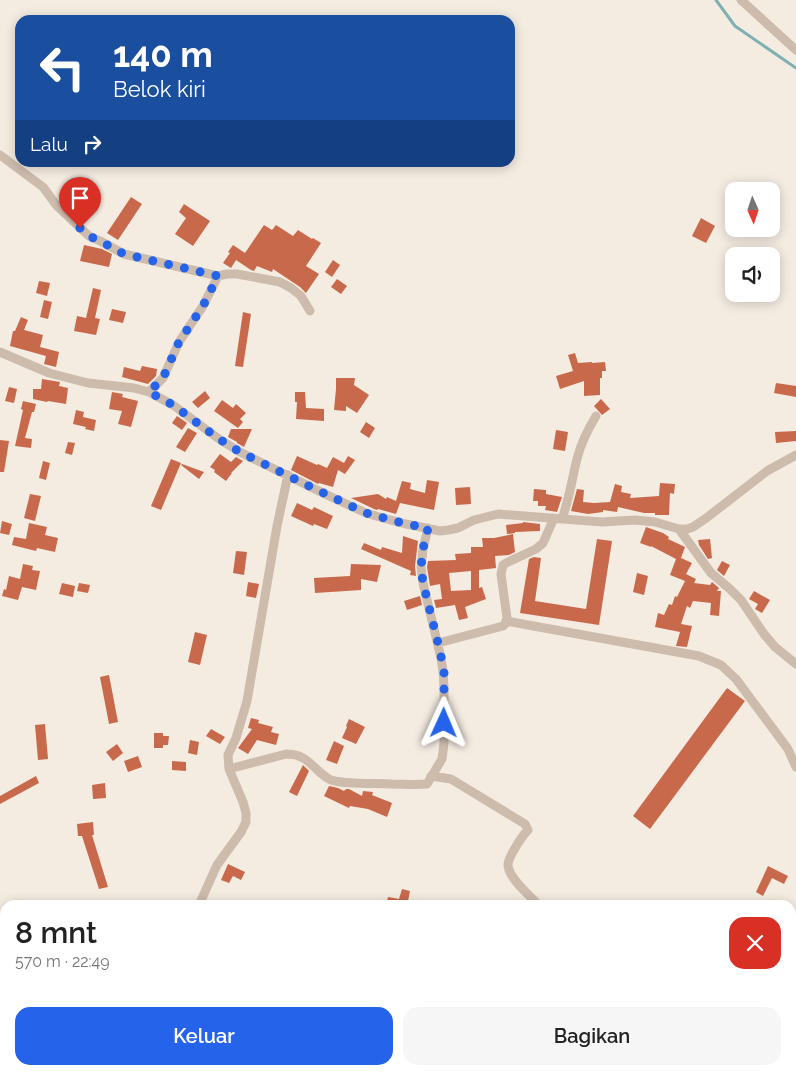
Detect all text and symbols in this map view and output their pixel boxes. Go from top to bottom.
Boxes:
text: 140 m [113,34,213,75]
icon: left [30,35,95,100]
text: Belok kiri [113,76,206,102]
icon: right [78,130,106,158]
text: Lalu [30,133,68,155]
pin [59,177,101,228]
north arrow [725,182,780,238]
map controls [725,182,780,302]
icon: arrive [66,184,94,212]
button: sound [725,247,780,302]
position arrow [417,696,469,748]
text: 8 mnt [15,915,97,950]
button: close [729,917,781,969]
text: 570 m · 22:49 [15,952,110,971]
button: Keluar [15,1007,393,1065]
button: Bagikan [403,1007,781,1065]

